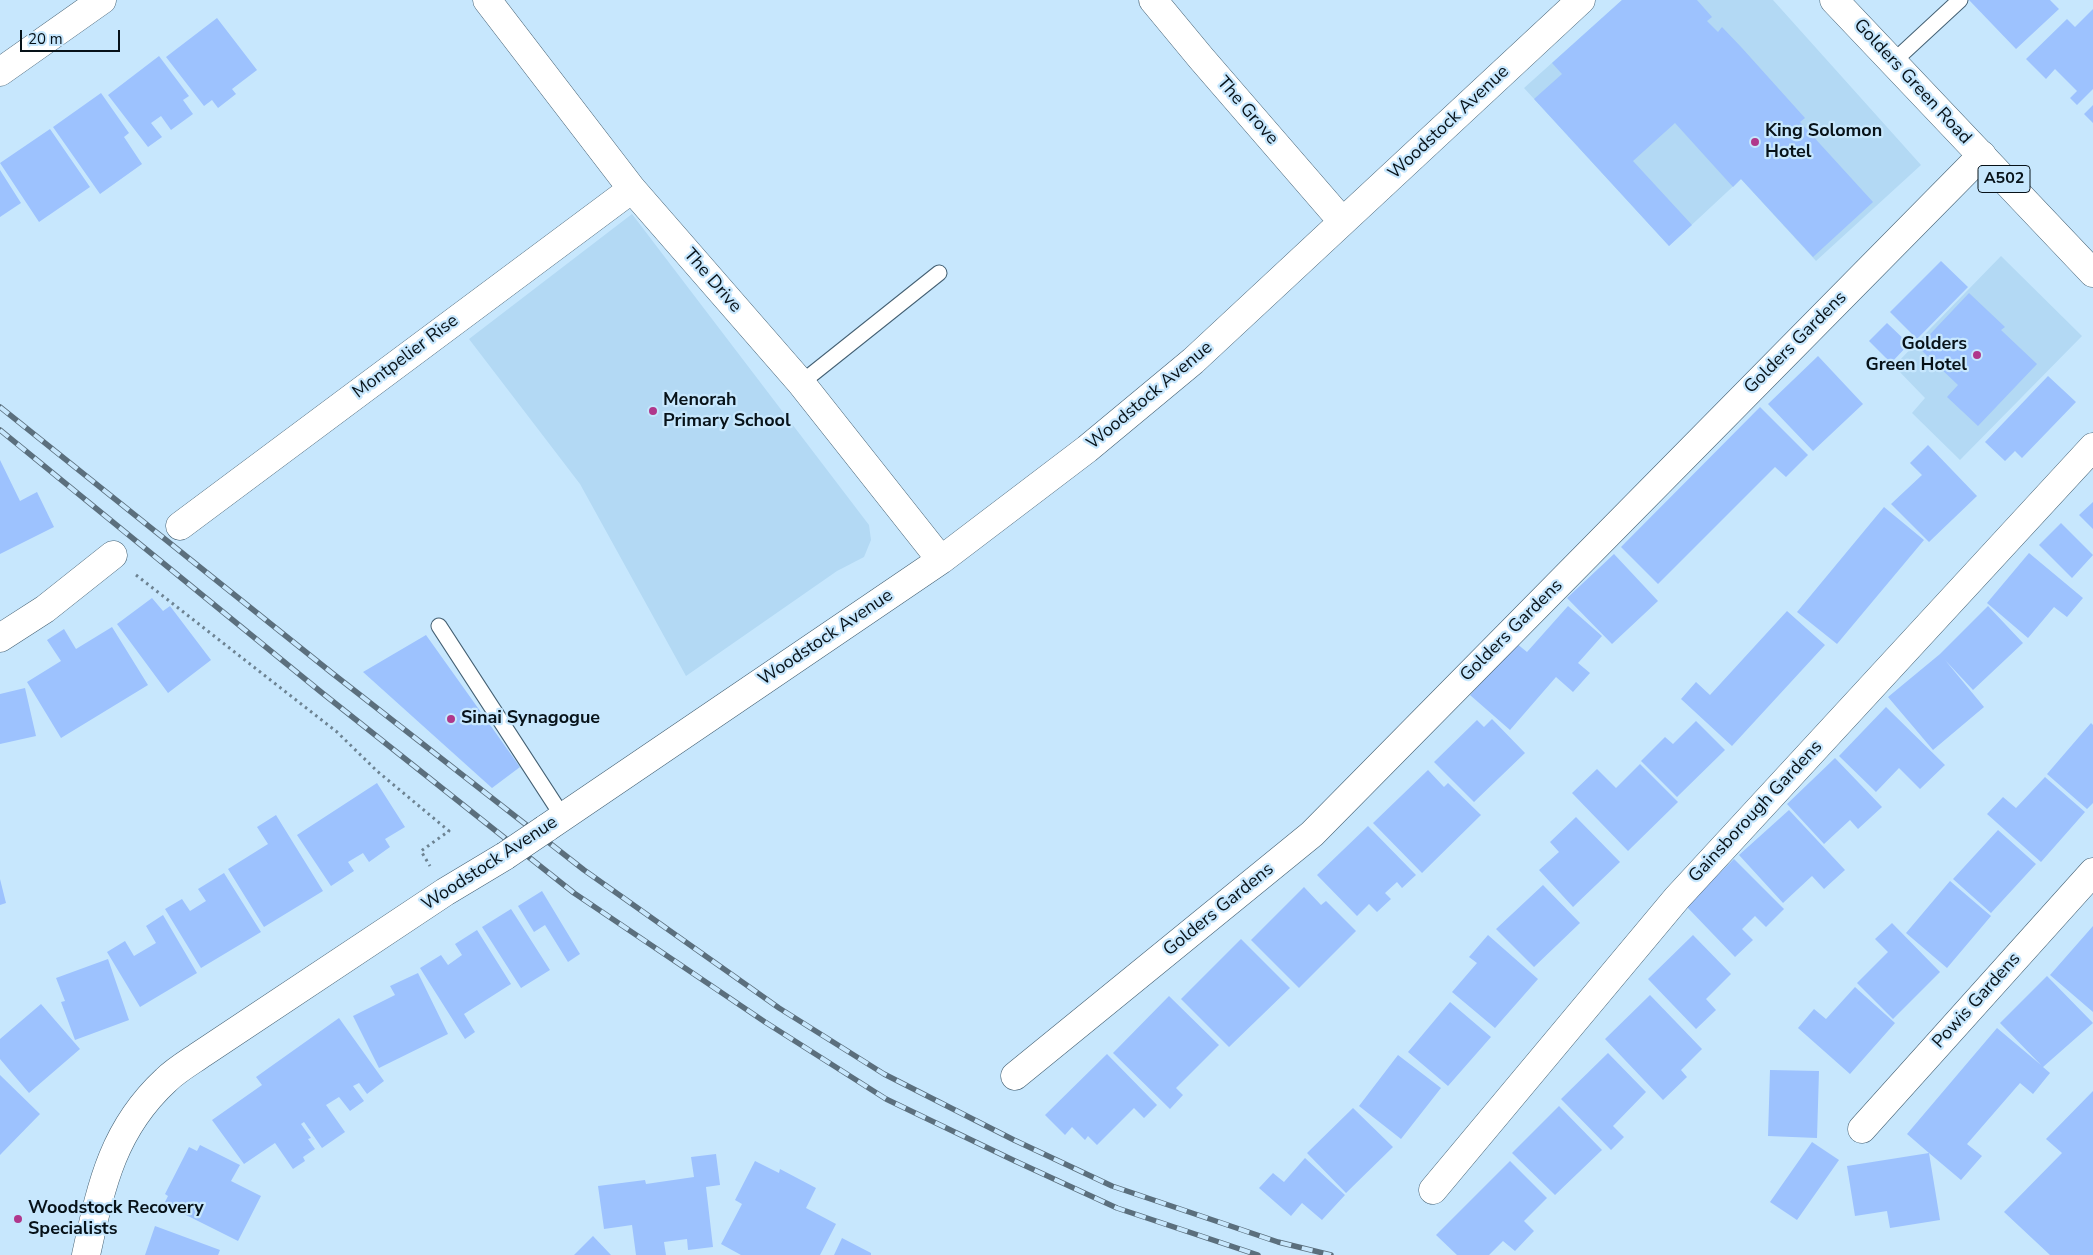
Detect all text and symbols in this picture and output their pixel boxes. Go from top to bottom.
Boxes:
street label: Golders Green Road [1848,15,1976,149]
scale bar [22,20,122,52]
text: 20 m [28,29,63,49]
street label: Woodstock Avenue [1384,61,1514,185]
street label: The Grove [1212,73,1282,149]
place label: King Solomon Hotel [1765,121,1882,163]
marker: King Solomon Hotel [1749,136,1761,148]
road number: A502 [1978,165,2030,192]
street label: The Drive [678,244,746,318]
street label: Golders Gardens [1740,287,1852,399]
street label: Montpelier Rise [349,310,463,404]
place label: Golders Green Hotel [1865,334,1967,376]
street label: Woodstock Avenue [1083,337,1217,455]
marker: Golders Green Hotel [1971,349,1983,361]
place label: Menorah Primary School [663,390,791,432]
marker: Menorah Primary School [647,405,659,417]
street label: Golders Gardens [1456,575,1568,687]
street label: Woodstock Avenue [755,585,897,691]
place label: Sinai Synagogue [461,708,600,730]
marker: Sinai Synagogue [445,713,457,725]
street label: Gainsborough Gardens [1685,737,1827,887]
street label: Woodstock Avenue [418,812,562,916]
street label: Golders Gardens [1159,859,1279,961]
street label: Powis Gardens [1928,949,2026,1053]
place label: Woodstock Recovery Specialists [28,1198,204,1240]
marker: Woodstock Recovery Specialists [12,1213,24,1225]

